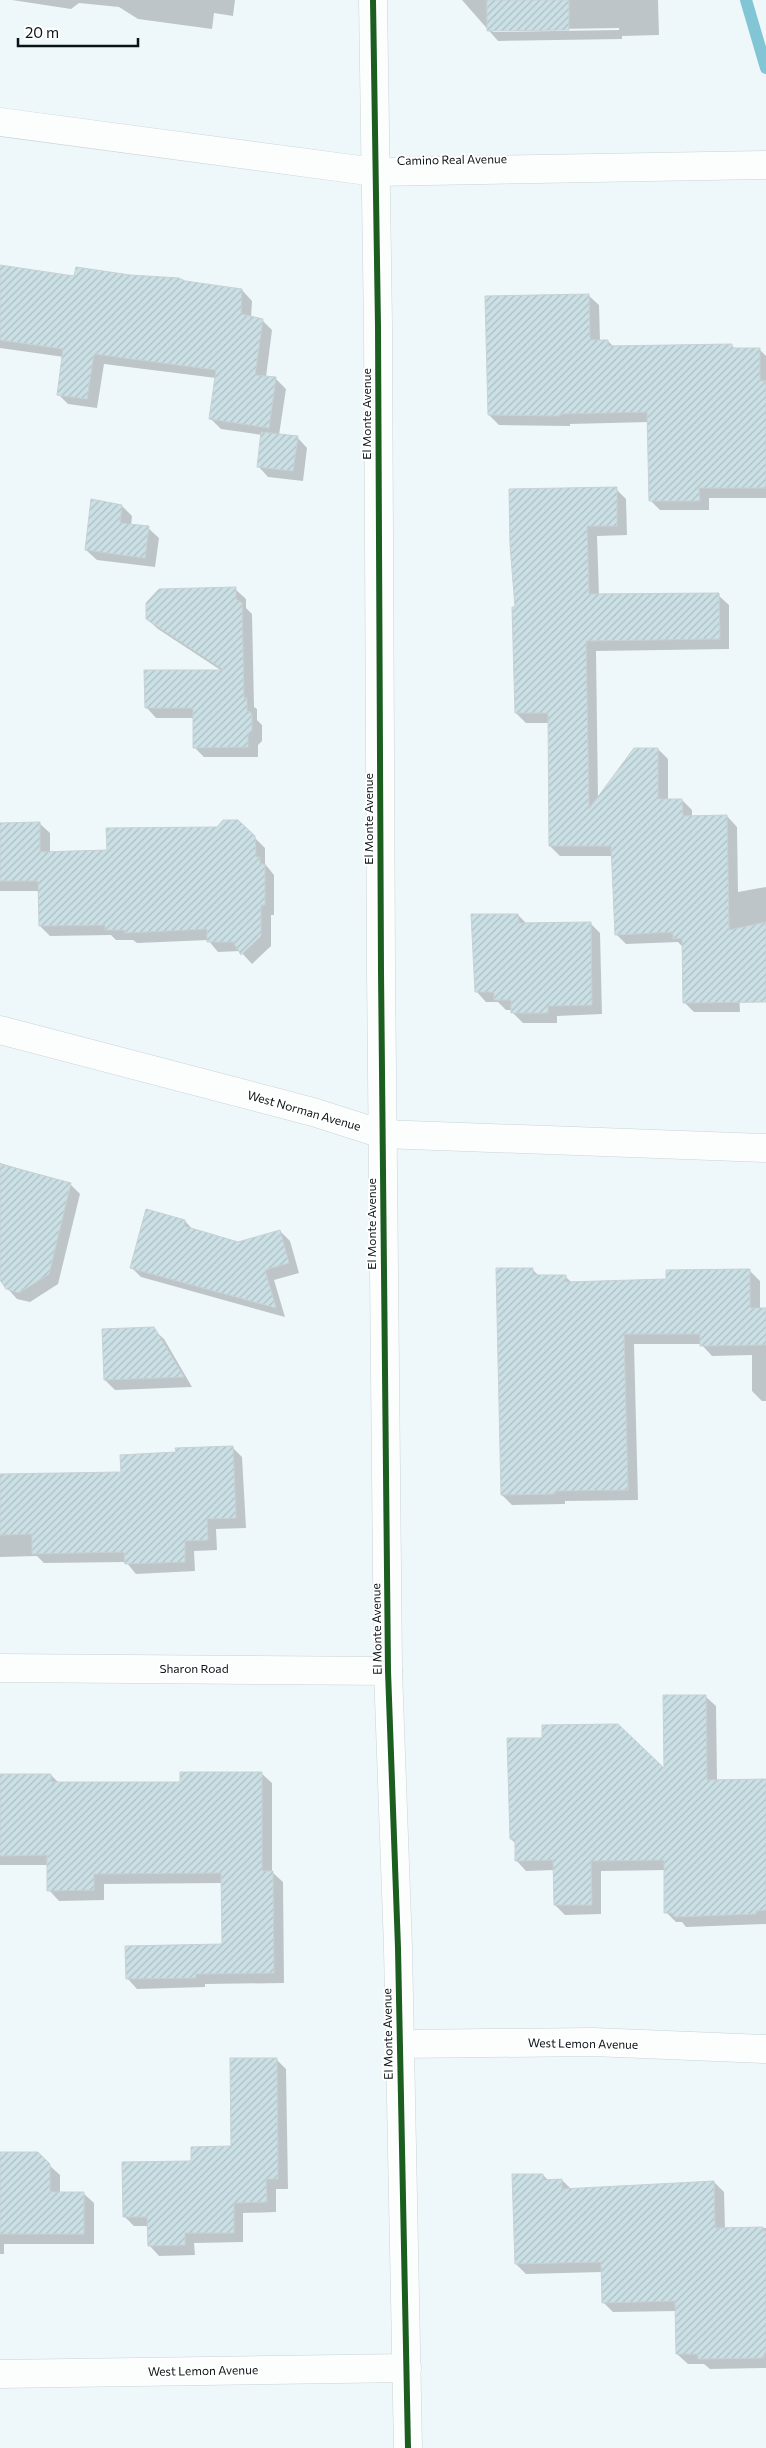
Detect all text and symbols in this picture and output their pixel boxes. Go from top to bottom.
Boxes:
scale bar [18,15,138,47]
text: 20 m [25,23,59,41]
street label: Camino Real Avenue [397,151,507,167]
street label: El Monte Avenue [359,368,373,460]
street label: El Monte Avenue [361,773,375,865]
street label: West Norman Avenue [246,1087,363,1133]
street label: El Monte Avenue [364,1178,378,1270]
street label: El Monte Avenue [368,1583,384,1675]
street label: Sharon Road [159,1661,229,1675]
street label: El Monte Avenue [379,1988,395,2080]
street label: West Lemon Avenue [528,2035,638,2051]
street label: West Lemon Avenue [148,2362,258,2378]

